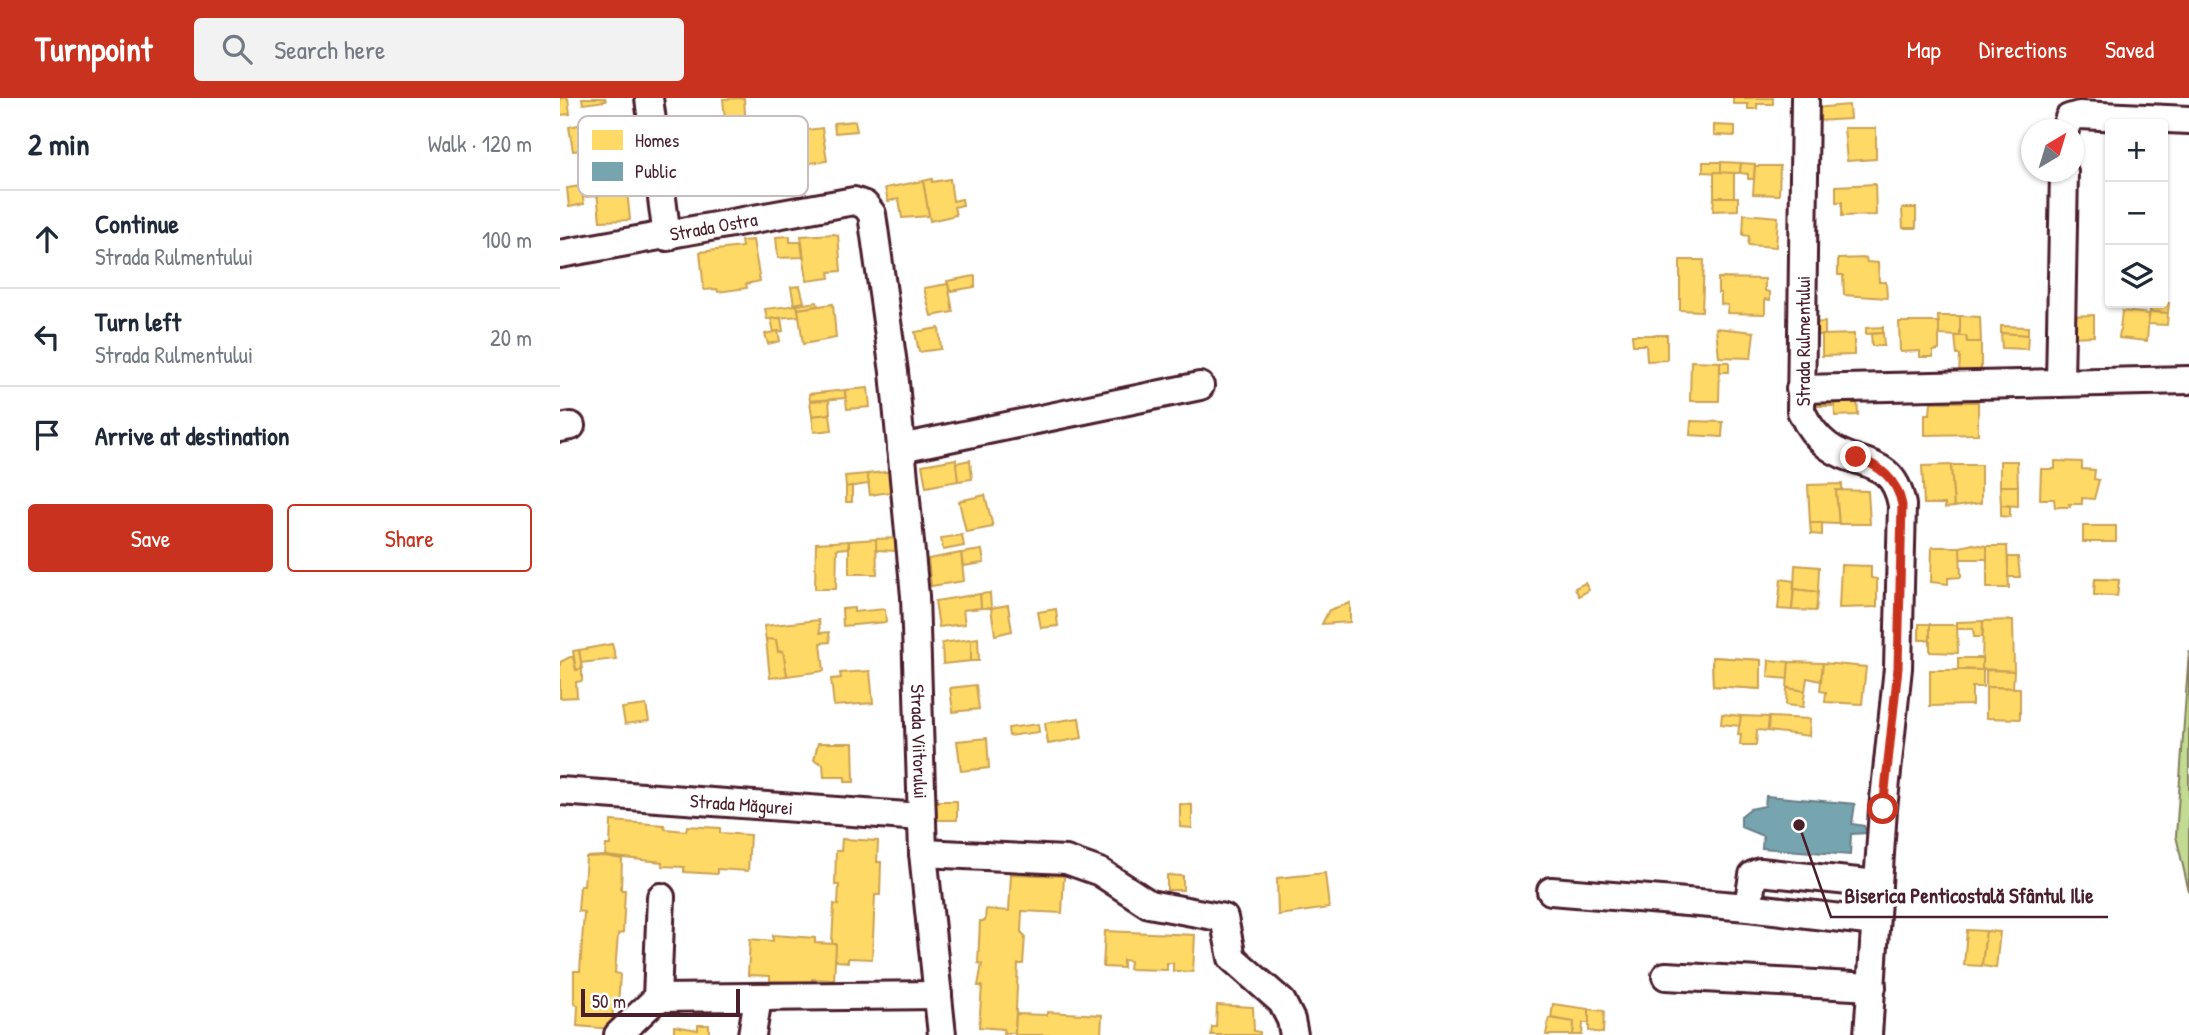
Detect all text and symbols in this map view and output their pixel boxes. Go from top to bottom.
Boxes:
search box [194,18,684,81]
text: Turnpoint [35,27,152,71]
icon: search [218,30,256,68]
text: Search here [274,32,385,67]
text: Map [1907,33,1941,65]
text: Directions [1979,33,2067,65]
text: Saved [2105,33,2154,65]
legend [578,116,808,196]
north arrow [2021,119,2084,182]
map controls [2105,119,2168,308]
button: + [2105,119,2168,182]
text: 2 min [28,124,90,164]
text: Homes [635,127,679,153]
text: Walk · 120 m [428,128,532,159]
text: Public [635,158,677,184]
button: − [2105,182,2168,245]
text: Continue [95,206,179,241]
street label: Strada Ostra [668,206,760,247]
icon: ahead [28,220,66,258]
text: 100 m [482,224,532,255]
text: Strada Rulmentului [95,241,253,272]
button: layers [2105,245,2168,308]
street label: Strada Rulmentului [1790,276,1816,406]
text: Turn left [95,304,181,339]
icon: left [28,318,66,356]
text: 20 m [490,322,532,353]
text: Strada Rulmentului [95,339,253,370]
icon: arrive [28,416,66,454]
text: Arrive at destination [95,418,290,453]
route end [1840,441,1871,472]
button: Save [28,504,273,572]
button: Share [287,504,532,572]
street label: Strada Viitorului [905,684,934,799]
street label: Strada Măgurei [689,787,794,821]
route start [1867,793,1898,824]
callout: Biserica Penticostală Sfântul Ilie [1831,875,2108,917]
text: Biserica Penticostală Sfântul Ilie [1845,881,2094,910]
scale bar [581,986,740,1018]
text: 50 m [592,988,626,1014]

